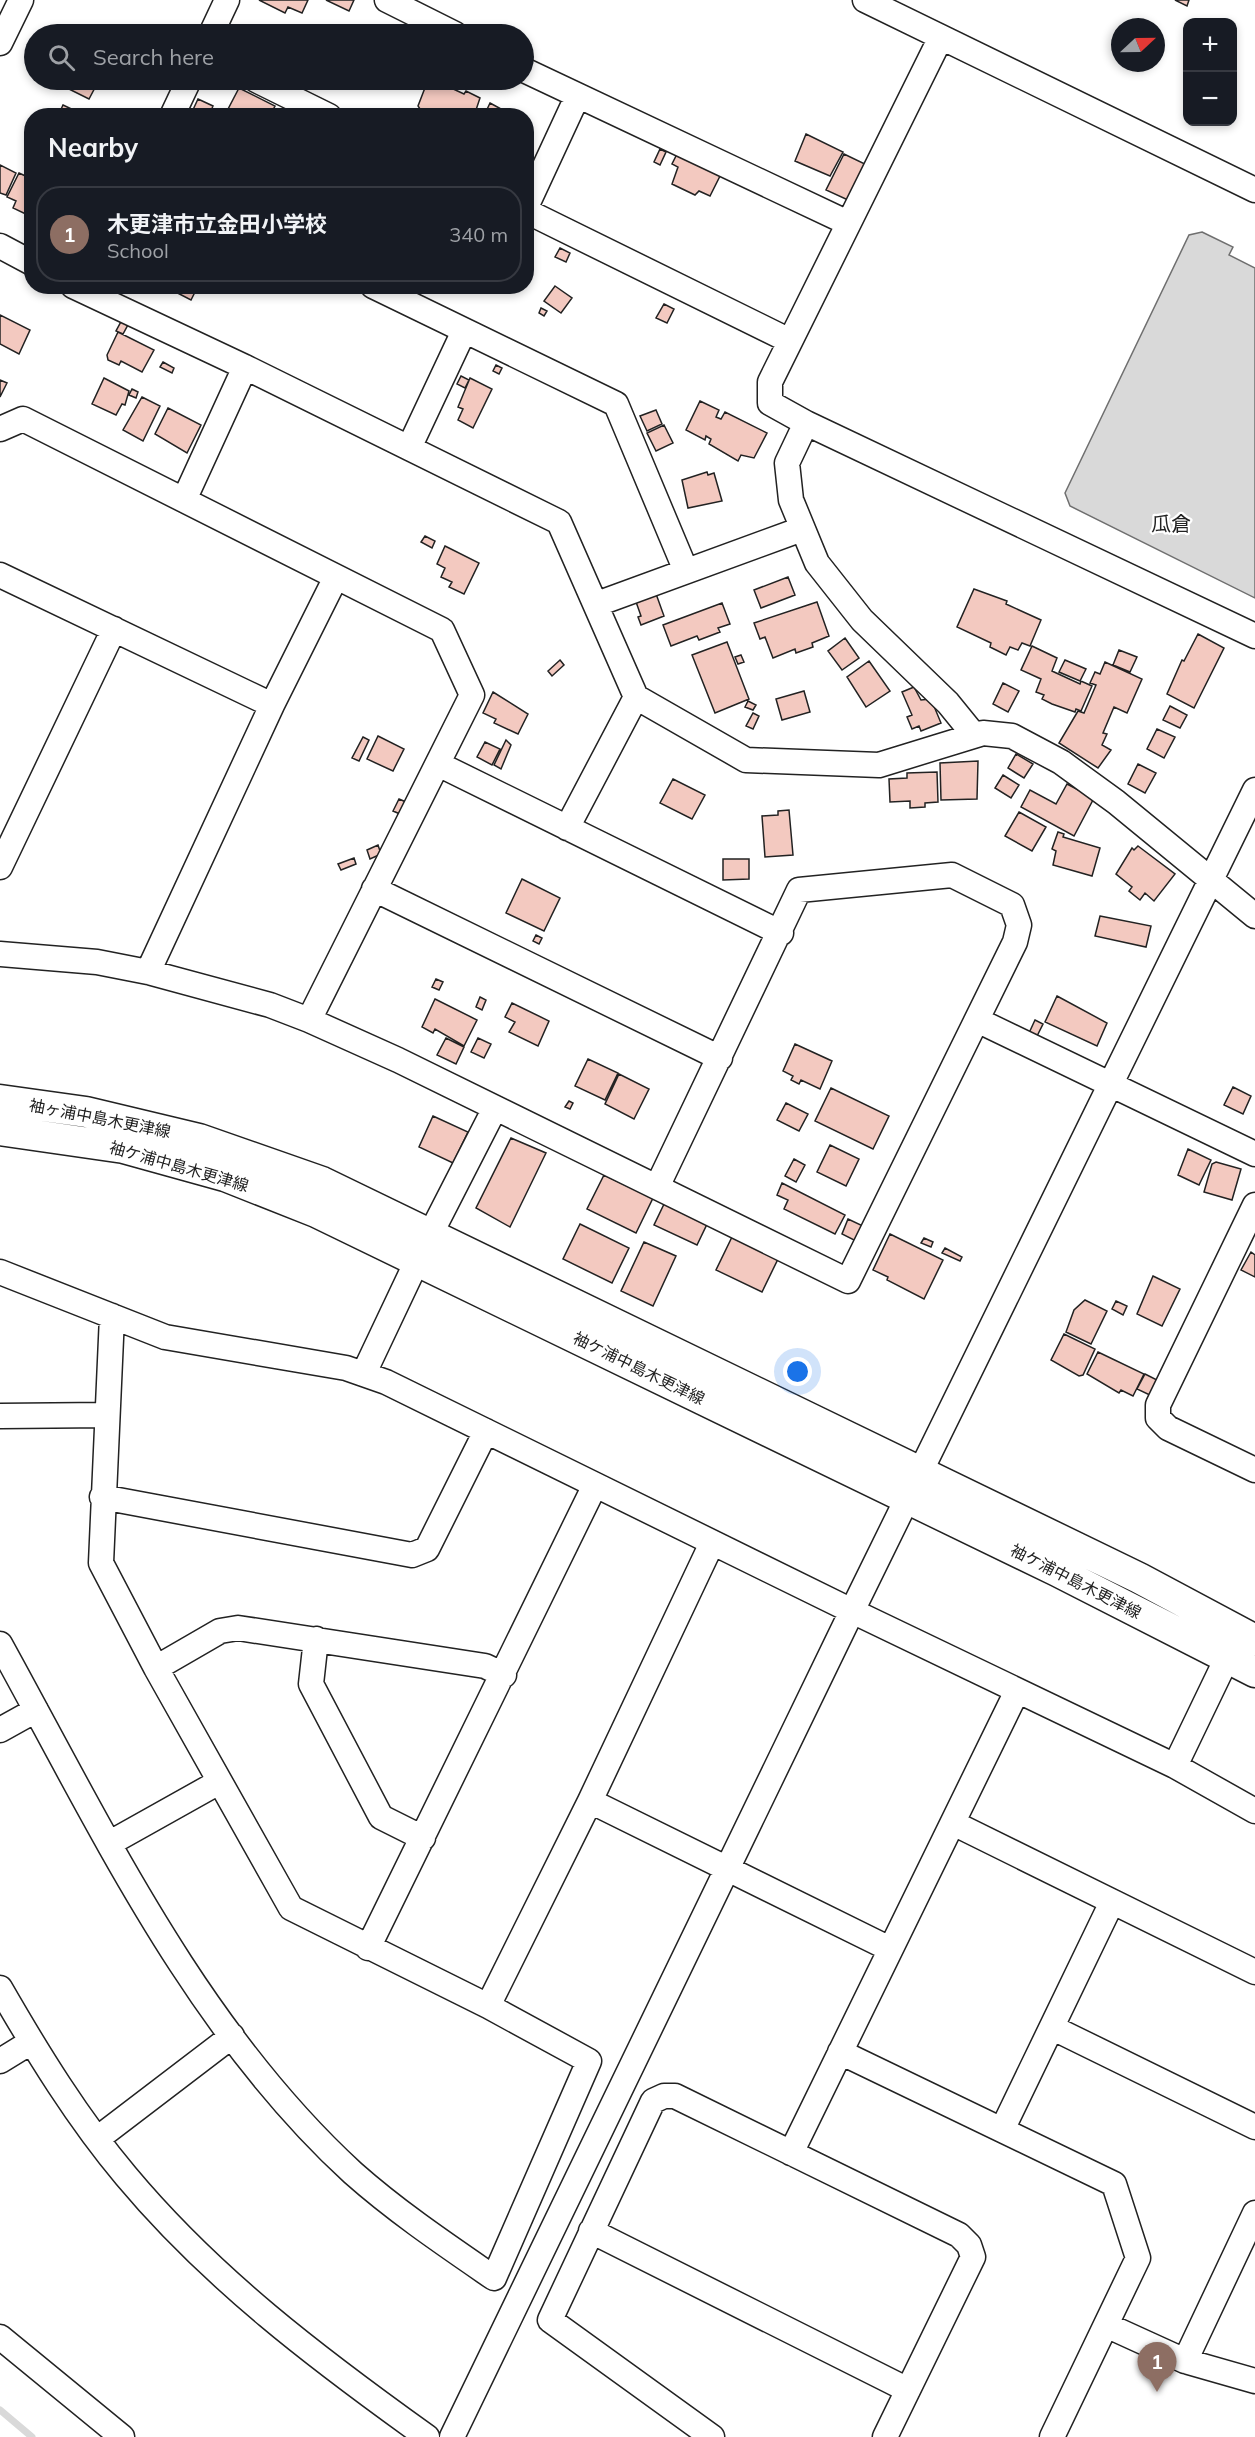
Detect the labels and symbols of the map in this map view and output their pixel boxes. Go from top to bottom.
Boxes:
north arrow [1111,18,1165,72]
district label: 瓜倉 [1151,511,1191,536]
street label: 袖ヶ浦中島木更津線 [27,1094,173,1142]
street label: 袖ケ浦中島木更津線 [107,1137,251,1195]
street label: 袖ケ浦中島木更津線 [570,1327,708,1409]
your location [783,1357,812,1386]
street label: 袖ケ浦中島木更津線 [1007,1539,1145,1623]
pin: 1 [1138,2342,1176,2392]

